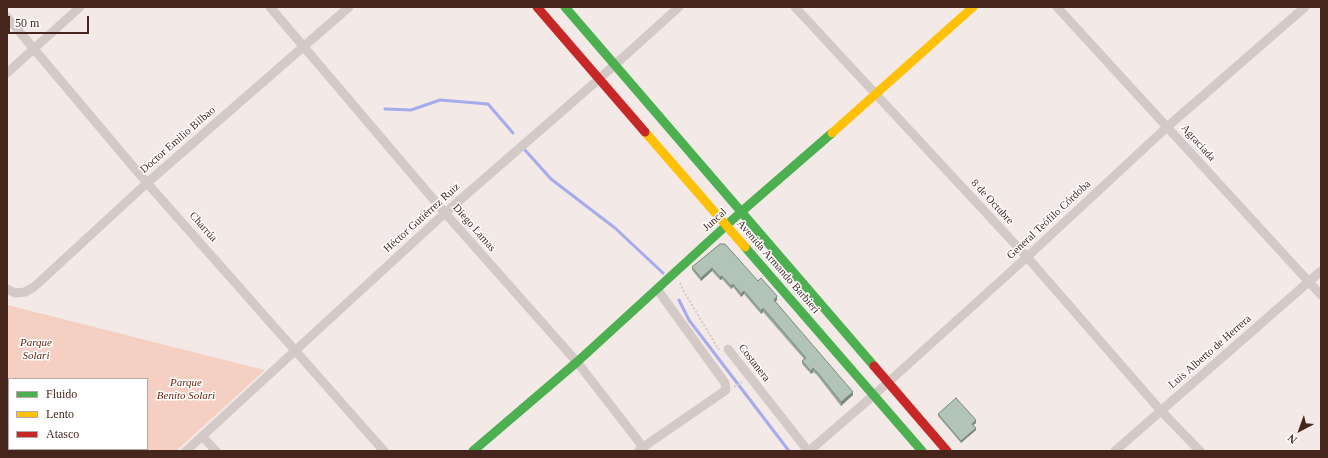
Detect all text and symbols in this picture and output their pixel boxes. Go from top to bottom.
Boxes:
scale bar [10,8,91,34]
text: 50 m [15,16,39,30]
street label: Doctor Emilio Bilbao [138,104,218,176]
street label: Agraciada [1178,122,1218,164]
street label: 8 de Octubre [968,177,1016,227]
street label: General Teófilo Córdoba [1004,178,1094,262]
street label: Héctor Gutiérrez Ruiz [381,180,463,256]
street label: Diego Lamas [450,201,498,255]
street label: Juncal [700,206,730,234]
street label: Charrúa [186,209,220,245]
street label: Avenida Armando Barbieri [734,218,822,316]
street label: Luis Alberto de Herrera [1166,312,1254,392]
park label: Parque Solari [20,336,52,362]
street label: Costanera [735,342,773,384]
park label: Parque Benito Solari [157,376,215,402]
legend [8,378,148,450]
text: Fluido [46,387,77,401]
text: Lento [46,407,74,421]
north arrow [1280,410,1320,450]
text: Atasco [46,427,79,441]
text: N [1285,432,1299,446]

